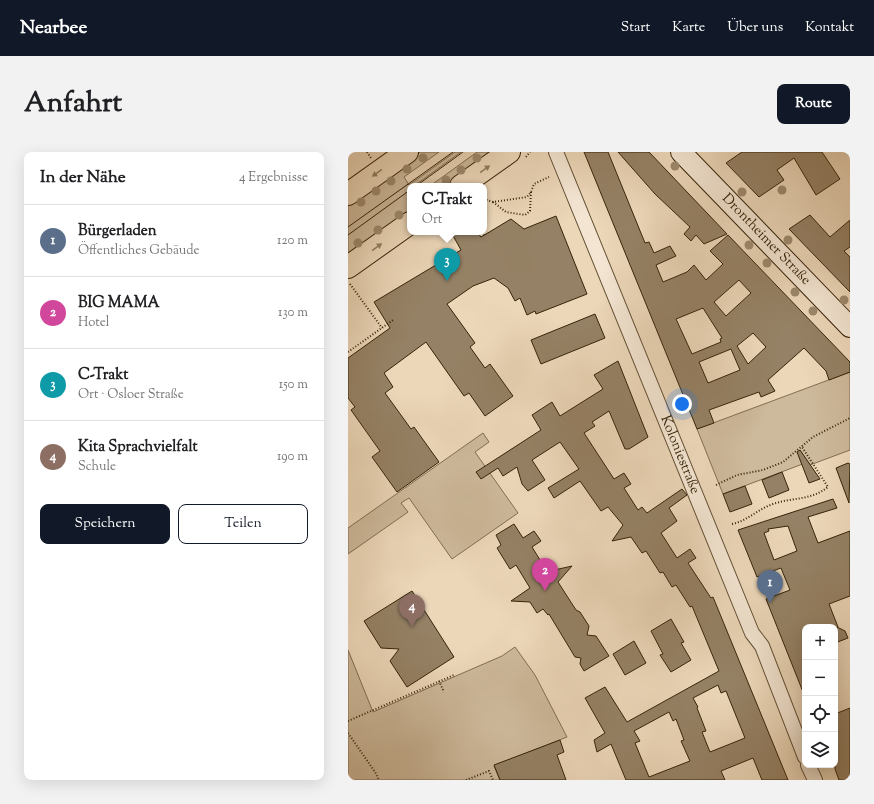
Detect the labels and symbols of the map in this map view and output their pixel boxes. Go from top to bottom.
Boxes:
one-way arrow [480,165,490,173]
one-way arrow [372,169,383,177]
street label: Drontheimer Straße [717,189,815,290]
one-way arrow [372,243,382,251]
pin: 3 [434,248,460,281]
your location [672,394,692,414]
street label: Koloniestraße [654,413,704,497]
pin: 2 [532,558,558,591]
pin: 1 [757,570,783,603]
pin: 4 [399,594,425,627]

